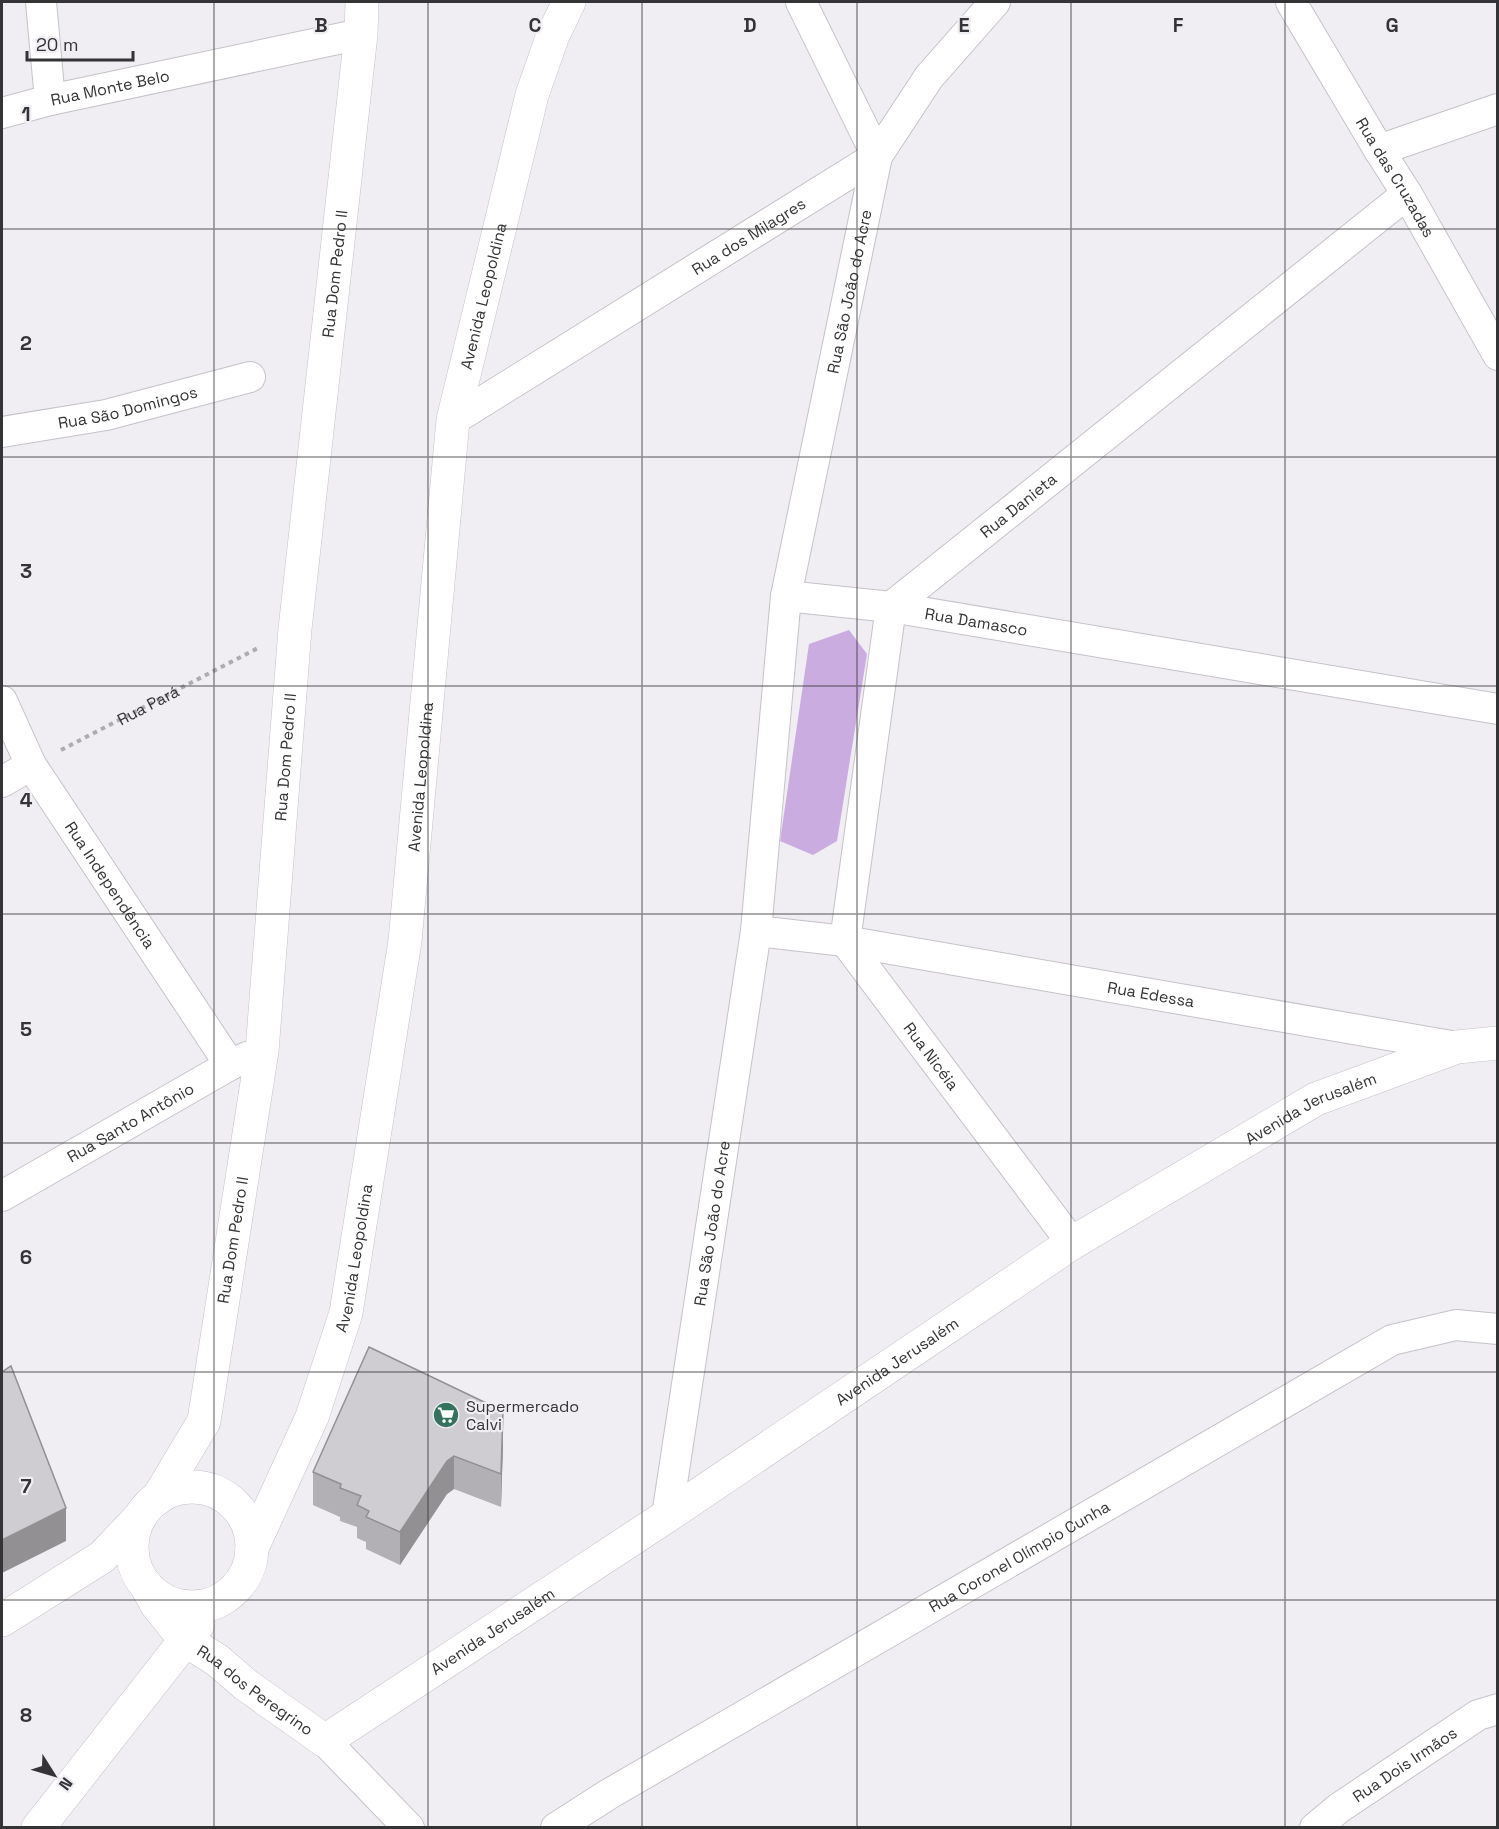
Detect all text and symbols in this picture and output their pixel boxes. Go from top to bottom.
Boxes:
text: B [314,12,328,38]
text: C [529,12,542,38]
text: D [743,12,757,38]
text: E [958,12,970,38]
text: F [1173,12,1184,38]
text: G [1385,12,1399,38]
scale bar [27,24,134,62]
text: 20 m [36,33,79,56]
street label: Rua Monte Belo [49,64,171,110]
text: 1 [21,101,31,127]
street label: Rua das Cruzadas [1351,113,1440,241]
street label: Rua dos Milagres [687,193,809,279]
street label: Rua São João do Acre [822,208,876,375]
street label: Rua Dom Pedro II [317,209,352,339]
street label: Avenida Leopoldina [455,220,511,372]
text: 2 [20,330,32,356]
street label: Rua São Domingos [56,381,200,433]
street label: Rua Danieta [975,468,1061,542]
text: 3 [20,558,32,584]
street label: Rua Damasco [923,602,1029,640]
street label: Rua Pará [114,680,183,730]
street label: Rua Dom Pedro II [270,692,300,822]
street label: Avenida Leopoldina [403,701,437,853]
text: 4 [20,787,33,813]
street label: Rua Independência [61,817,160,953]
street label: Rua Edessa [1106,976,1196,1012]
text: 5 [20,1016,32,1042]
street label: Rua Nicéia [899,1018,964,1094]
street label: Avenida Jerusalém [1241,1067,1379,1149]
street label: Rua Santo Antônio [63,1078,198,1167]
street label: Rua São João do Acre [689,1139,734,1308]
street label: Rua Dom Pedro II [212,1175,253,1305]
street label: Avenida Leopoldina [330,1182,377,1335]
text: 6 [20,1244,32,1270]
street label: Avenida Jerusalém [831,1312,962,1410]
place label: Supermercado Calvi [466,1396,579,1435]
supermarket icon: Supermercado Calvi [431,1400,461,1430]
text: 7 [20,1473,32,1499]
street label: Rua Coronel Olímpio Cunha [925,1496,1113,1617]
street label: Avenida Jerusalém [427,1582,558,1679]
street label: Rua dos Peregrino [193,1640,318,1740]
text: 8 [20,1702,32,1728]
street label: Rua Dois Irmãos [1348,1722,1461,1807]
north arrow [24,1745,84,1805]
text: N [54,1773,77,1794]

